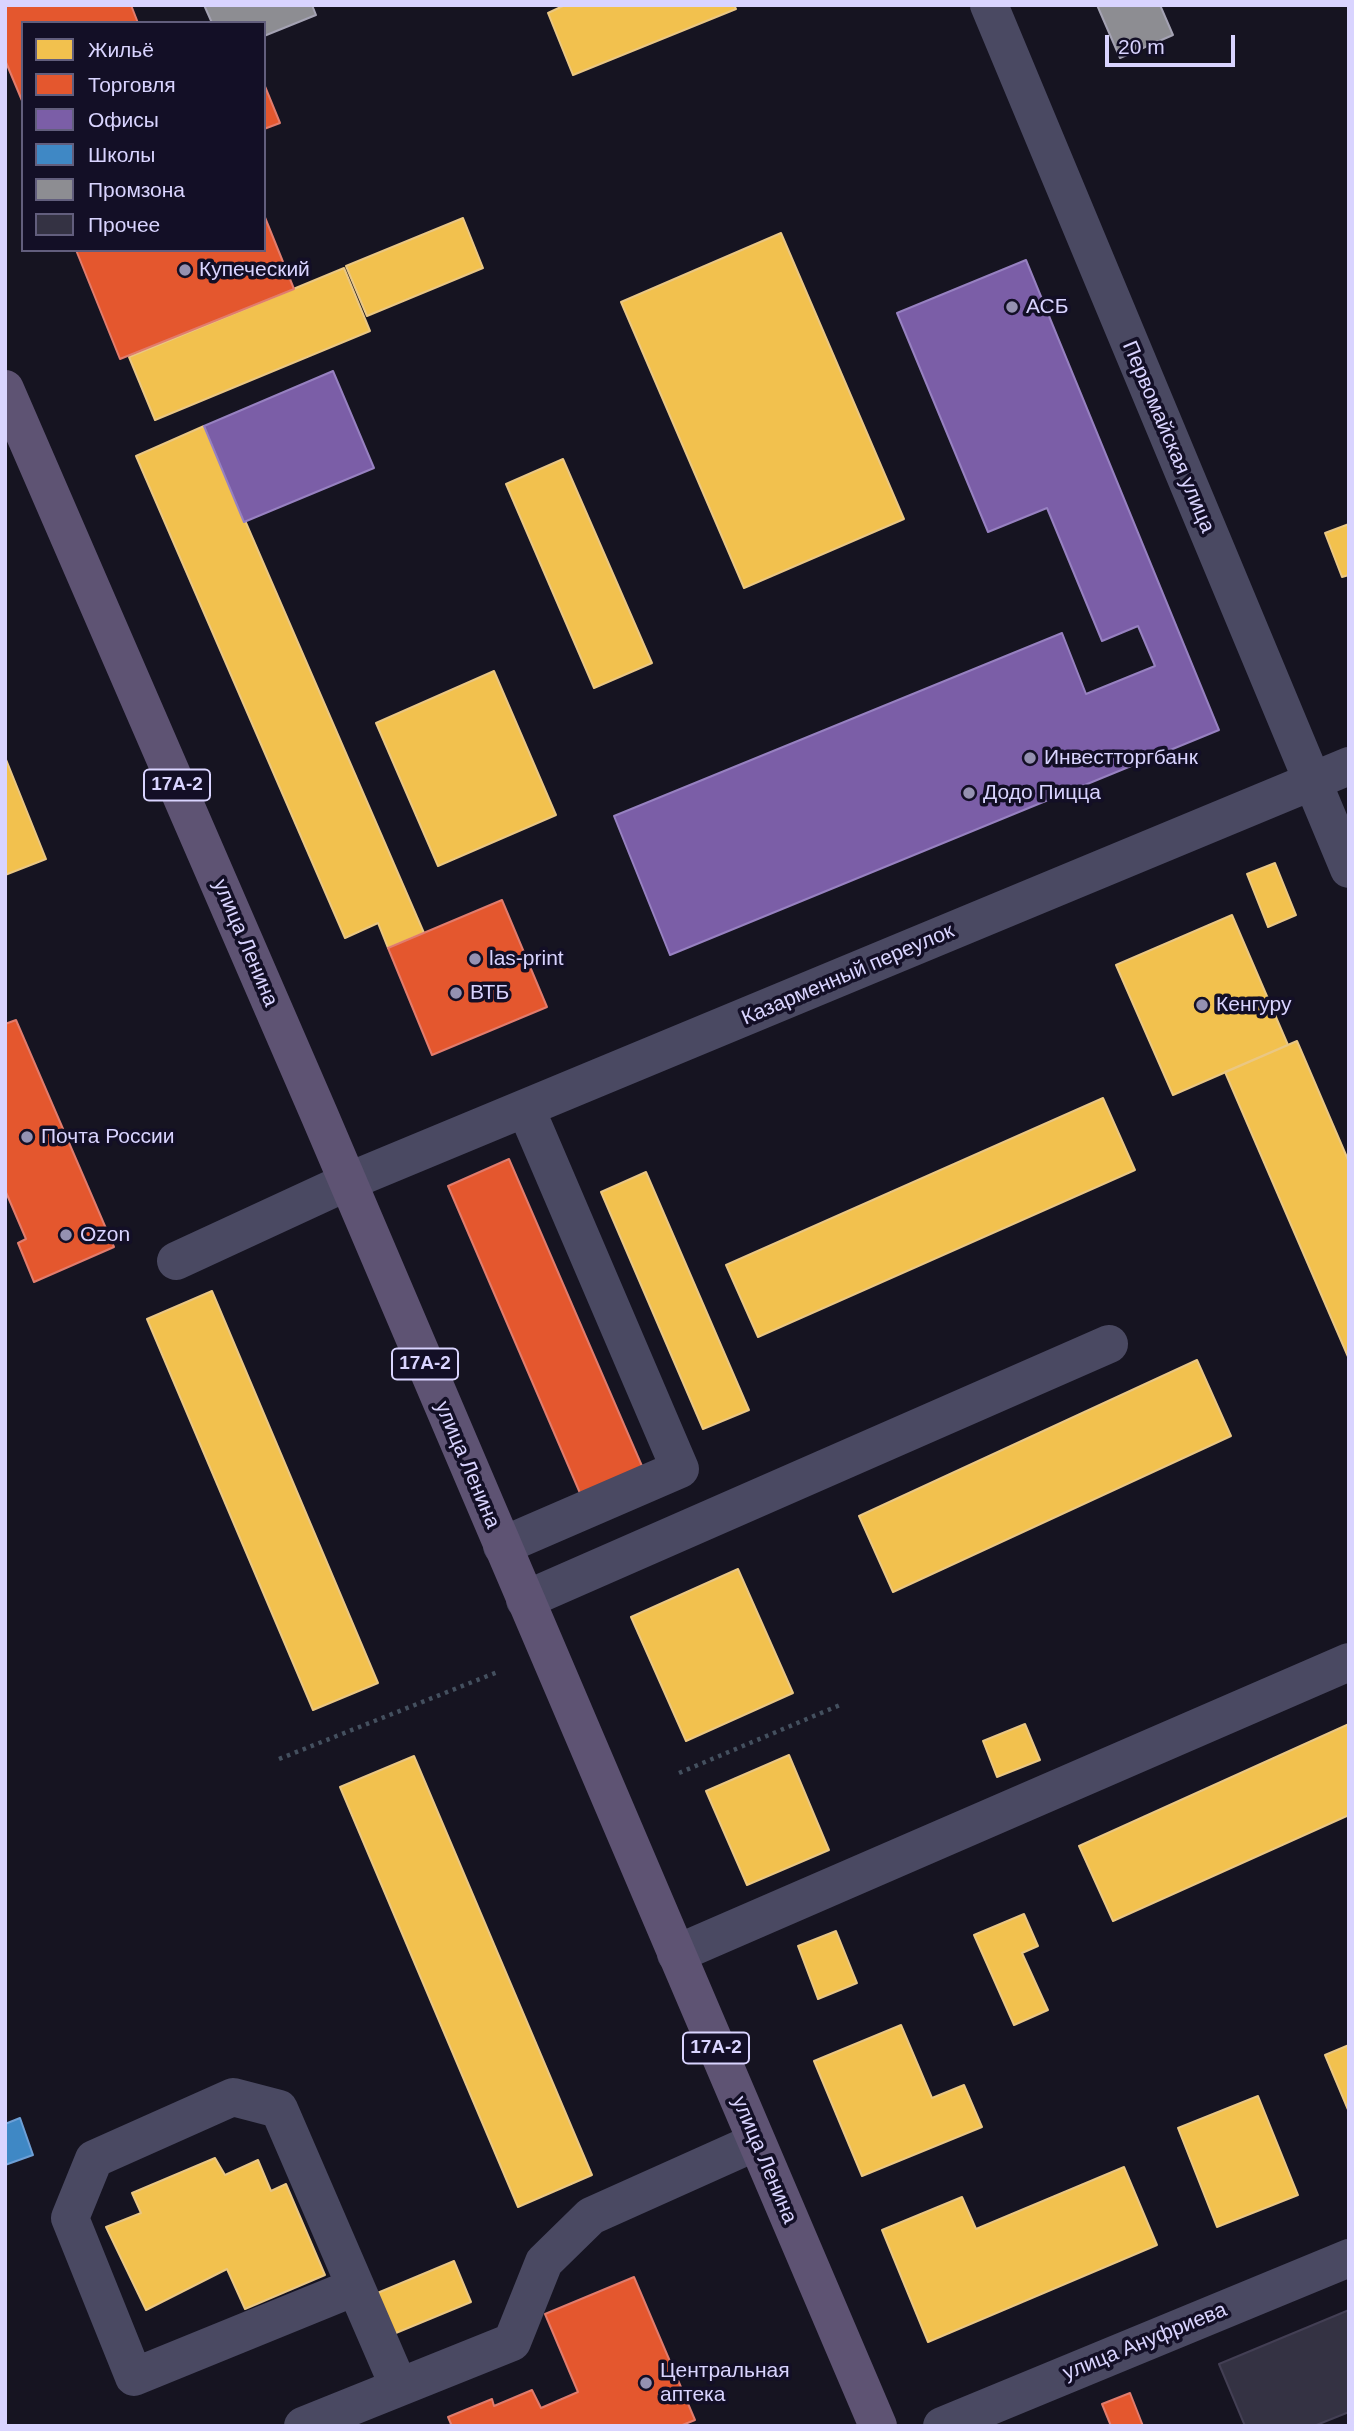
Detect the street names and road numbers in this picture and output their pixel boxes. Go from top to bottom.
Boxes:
street label: Первомайская улица [1116,337,1220,537]
road number: 17А-2 [144,770,210,800]
street label: улица Ленина [207,876,283,1010]
street label: Казарменный переулок [738,919,958,1031]
road number: 17А-2 [392,1348,458,1380]
street label: улица Ленина [429,1398,505,1532]
road number: 17А-2 [683,2032,749,2064]
street label: улица Ленина [726,2093,802,2227]
street label: улица Ануфриева [1059,2298,1231,2386]

